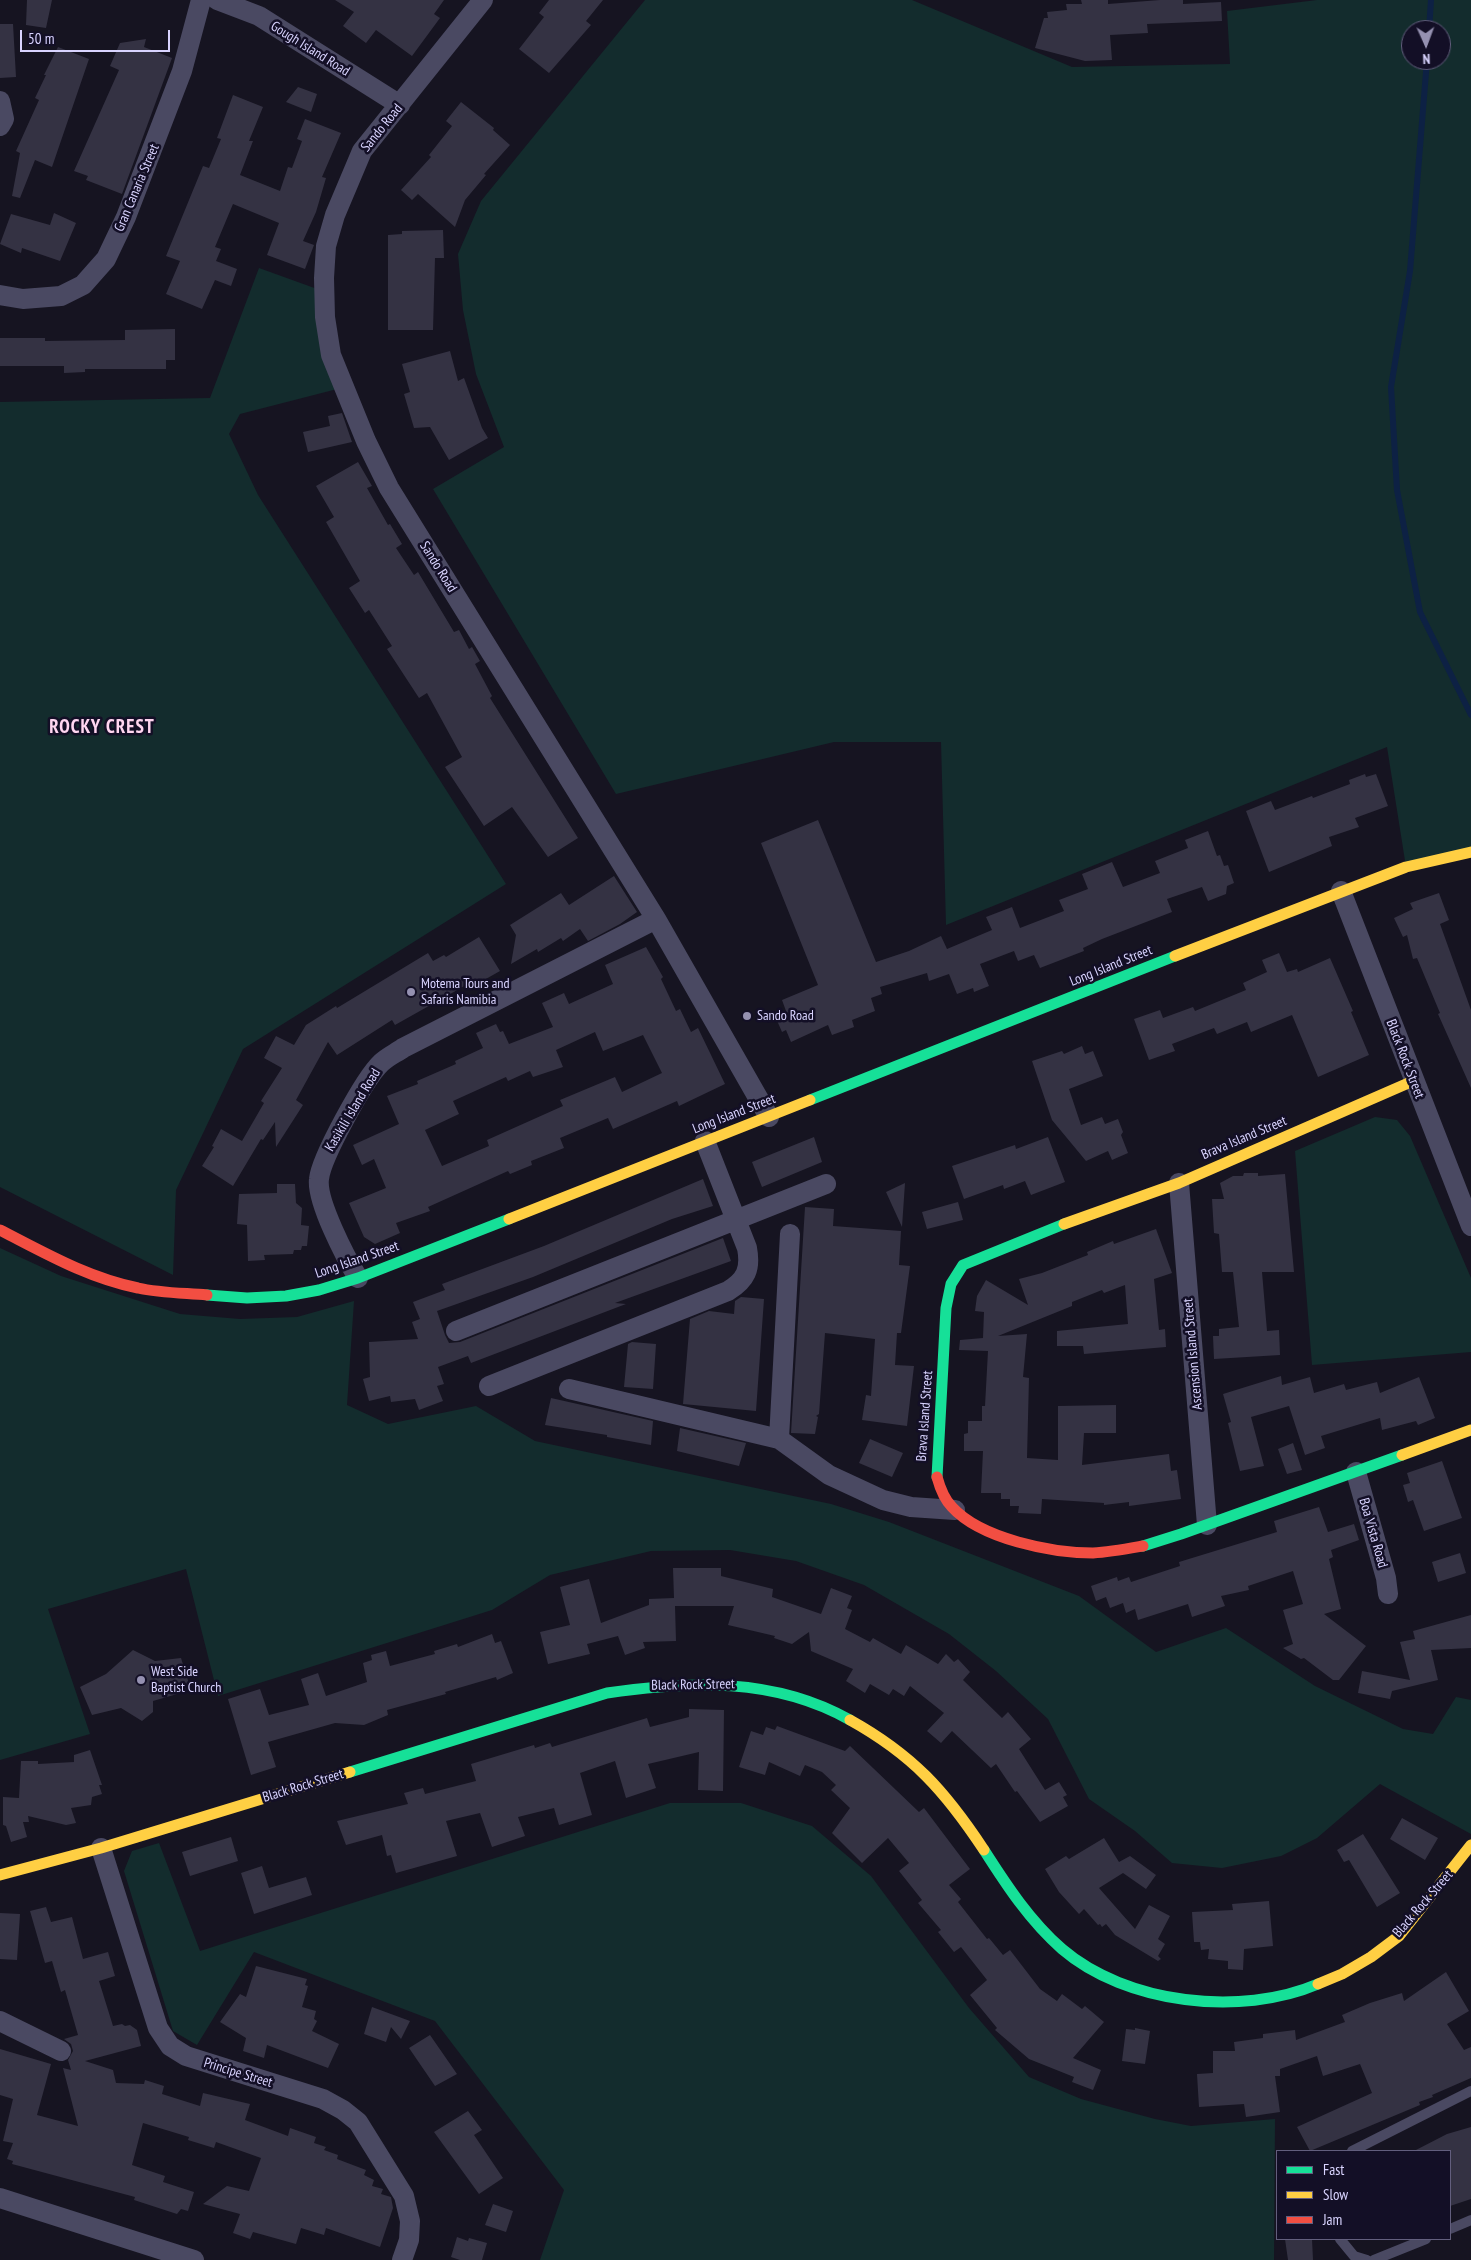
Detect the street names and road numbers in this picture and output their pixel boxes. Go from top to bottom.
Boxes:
street label: Gough Island Road [267,18,353,80]
street label: Sando Road [358,101,406,155]
street label: Gran Canaria Street [111,142,163,234]
street label: Sando Road [416,539,460,595]
street label: Long Island Street [1067,942,1155,990]
street label: Black Rock Street [1382,1017,1428,1101]
street label: Kasikili Island Road [322,1066,384,1154]
street label: Long Island Street [690,1090,778,1138]
street label: Brava Island Street [1199,1112,1289,1164]
street label: Long Island Street [313,1238,401,1282]
street label: Ascension Island Street [1180,1297,1206,1411]
street label: Brava Island Street [913,1370,937,1462]
street label: Boa Vista Road [1355,1496,1391,1570]
street label: Black Rock Street [651,1676,735,1694]
street label: Black Rock Street [261,1766,345,1806]
street label: Black Rock Street [1389,1867,1457,1941]
street label: Principe Street [202,2055,274,2091]

